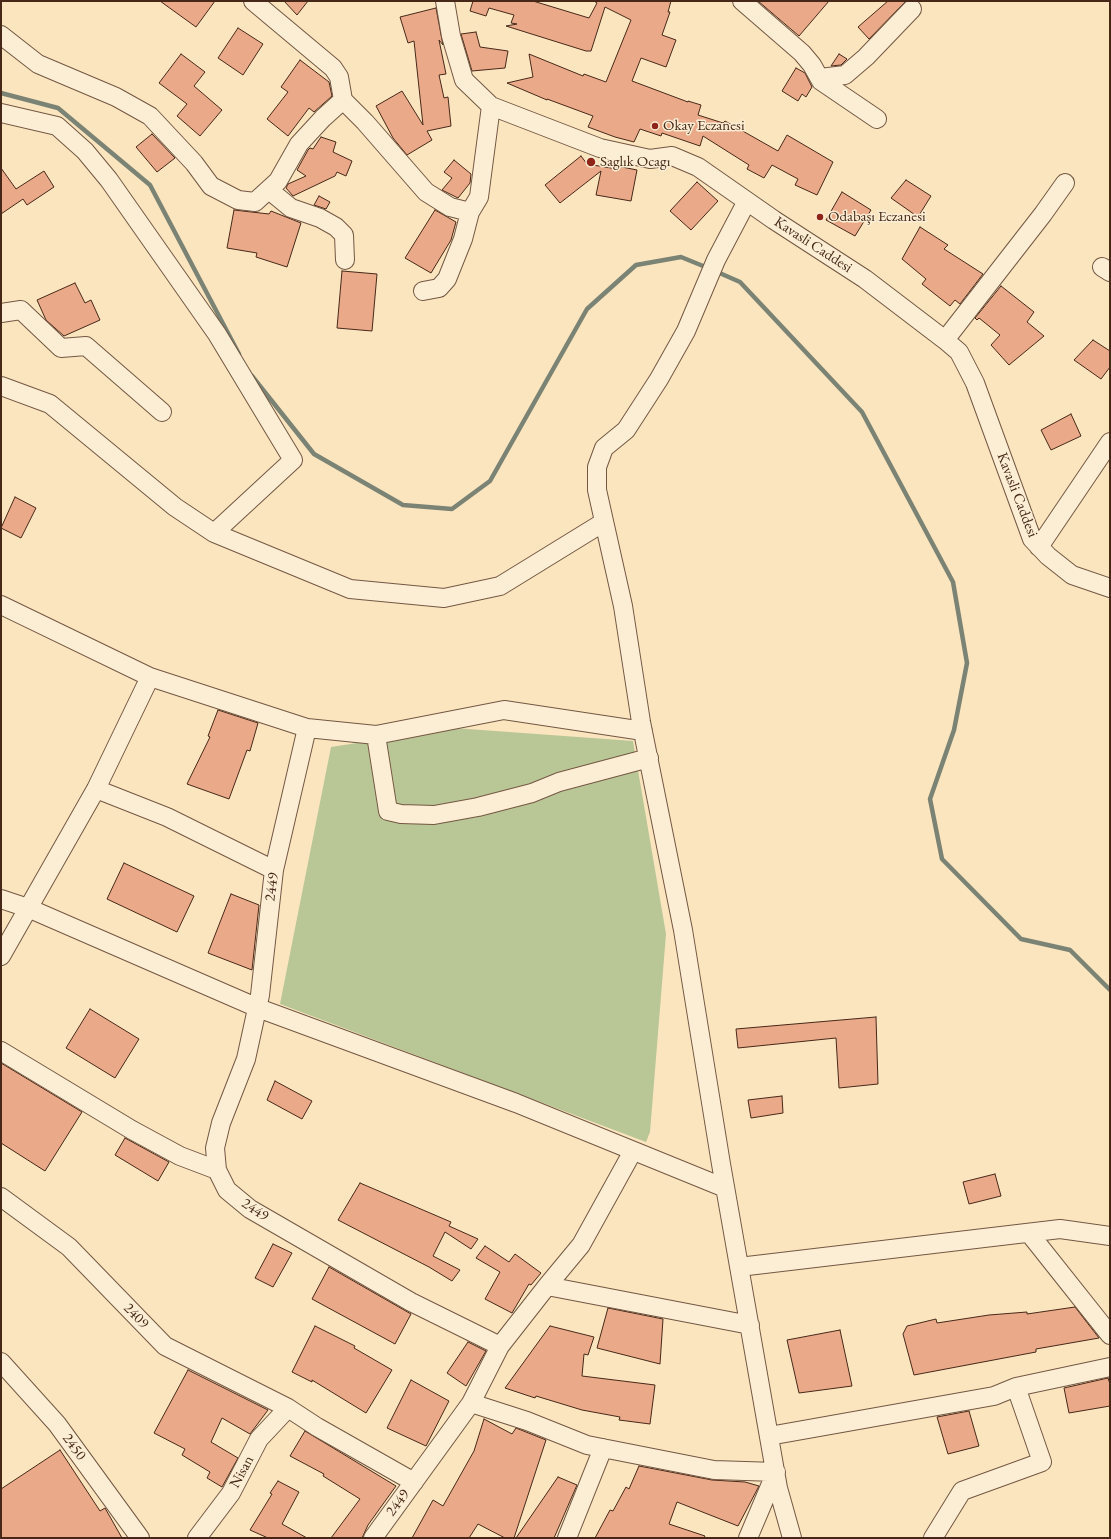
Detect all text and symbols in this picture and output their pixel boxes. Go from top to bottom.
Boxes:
place label: Okay Eczanesi [663,117,745,135]
marker: Okay Eczanesi [650,121,660,131]
place label: Saglık Ocagı [600,153,670,171]
marker: Saglık Ocagı [585,156,597,168]
place label: Odabaşı Eczanesi [828,208,926,226]
marker: Odabaşı Eczanesi [815,212,825,222]
street label: Kavasli Caddesi [771,213,855,277]
street label: Kavasli Caddesi [993,450,1041,540]
street label: 2449 [261,872,283,902]
street label: 2449 [238,1195,272,1225]
street label: 2409 [120,1299,152,1333]
street label: 2450 [58,1430,90,1464]
street label: Nisan [226,1453,258,1491]
street label: 2449 [382,1486,414,1520]

